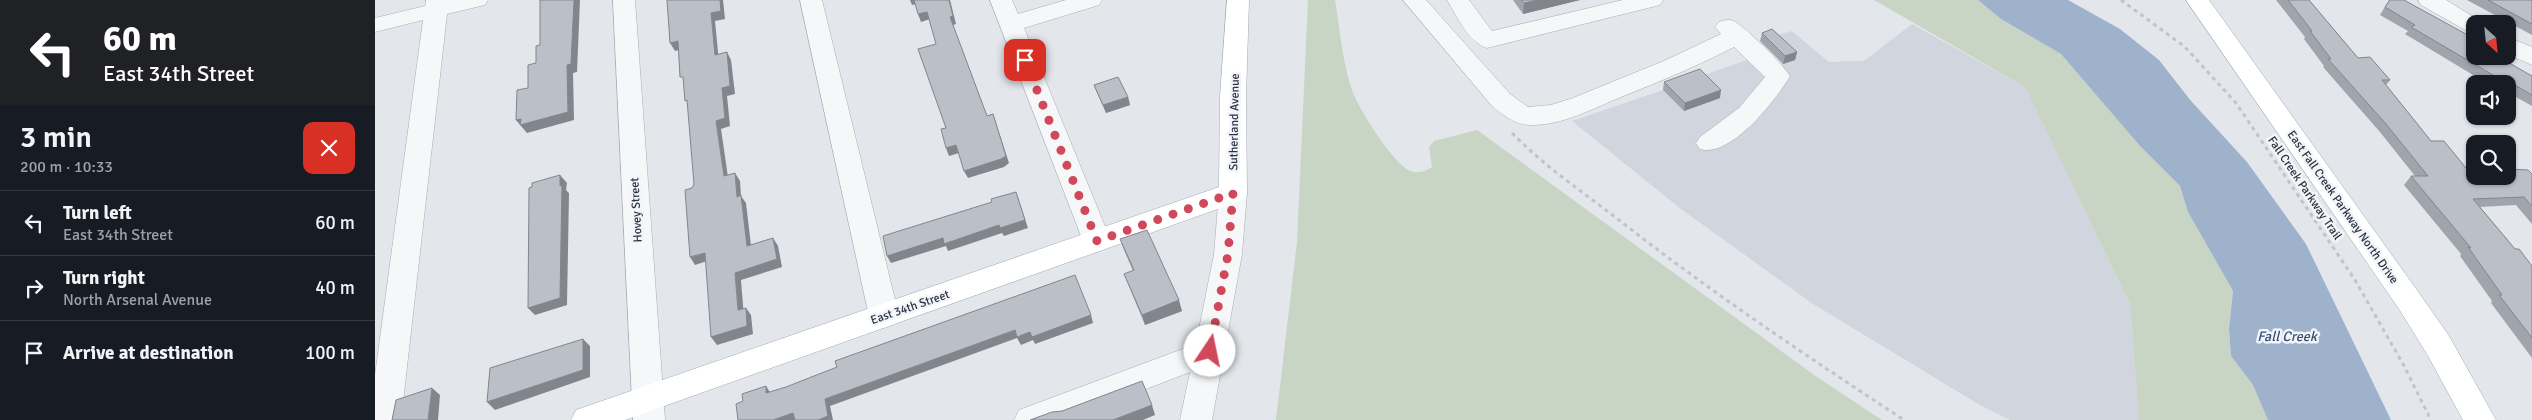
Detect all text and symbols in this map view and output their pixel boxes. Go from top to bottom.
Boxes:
north arrow [2466,15,2516,65]
map controls [2466,15,2516,185]
text: 60 m [103,17,177,60]
icon: left [20,20,85,85]
pin [1004,39,1046,81]
icon: arrive [1011,46,1039,74]
text: East 34th Street [103,60,254,87]
street label: Sutherland Avenue [1226,73,1243,171]
button: sound [2466,75,2516,125]
text: 3 min [20,119,92,156]
button: close [303,122,355,174]
street label: East Fall Creek Parkway North Drive [2284,128,2401,287]
street label: Fall Creek Parkway Trail [2264,134,2345,243]
button: search [2466,135,2516,185]
text: 200 m · 10:33 [20,157,113,177]
street label: Hovey Street [627,177,646,243]
text: Turn left [63,201,132,225]
icon: left [20,209,48,237]
text: 60 m [315,211,355,235]
text: East 34th Street [63,225,173,245]
text: Turn right [63,266,145,290]
icon: right [20,274,48,302]
text: 40 m [315,276,355,300]
street label: East 34th Street [869,287,952,328]
text: North Arsenal Avenue [63,290,212,310]
position arrow [1183,324,1235,376]
water label: Fall Creek [2257,328,2319,345]
icon: arrive [20,339,48,367]
text: Arrive at destination [63,341,234,365]
text: 100 m [305,341,355,365]

